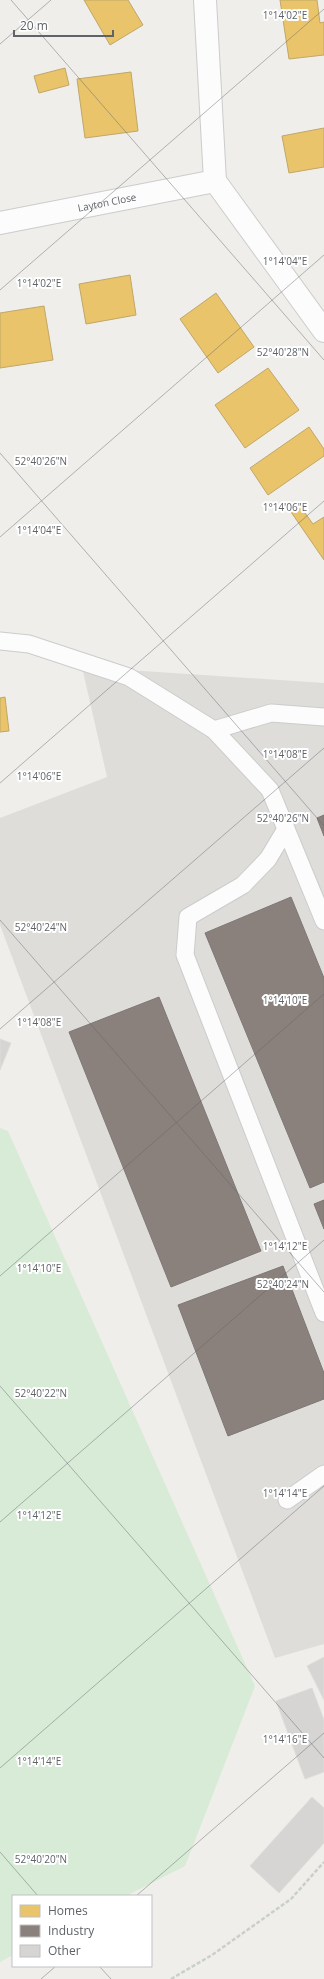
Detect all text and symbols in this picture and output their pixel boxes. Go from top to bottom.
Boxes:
text: 1°14'02"E [263,8,307,22]
scale bar [14,12,113,38]
text: 20 m [20,17,48,34]
street label: Layton Close [76,189,138,215]
text: 1°14'04"E [263,254,307,268]
text: 1°14'02"E [17,276,61,290]
text: 52°40'28"N [257,345,309,359]
text: 52°40'26"N [15,454,67,468]
text: 1°14'06"E [263,500,307,514]
text: 1°14'04"E [17,523,61,537]
text: 1°14'08"E [263,747,307,761]
text: 1°14'06"E [17,769,61,783]
text: 52°40'26"N [257,811,309,825]
text: 52°40'24"N [15,920,67,934]
text: 1°14'10"E [263,993,307,1007]
text: 1°14'08"E [17,1015,61,1029]
text: 1°14'12"E [263,1239,307,1253]
text: 1°14'10"E [17,1261,61,1275]
text: 52°40'24"N [257,1277,309,1291]
text: 52°40'22"N [15,1386,67,1400]
text: 1°14'14"E [263,1486,307,1500]
text: 1°14'12"E [17,1508,61,1522]
text: 1°14'16"E [263,1732,307,1746]
text: 1°14'14"E [17,1754,61,1768]
text: 52°40'20"N [15,1852,67,1866]
legend [12,1895,152,1967]
text: Homes [48,1902,88,1919]
text: Industry [48,1922,95,1939]
text: Other [48,1942,81,1959]

